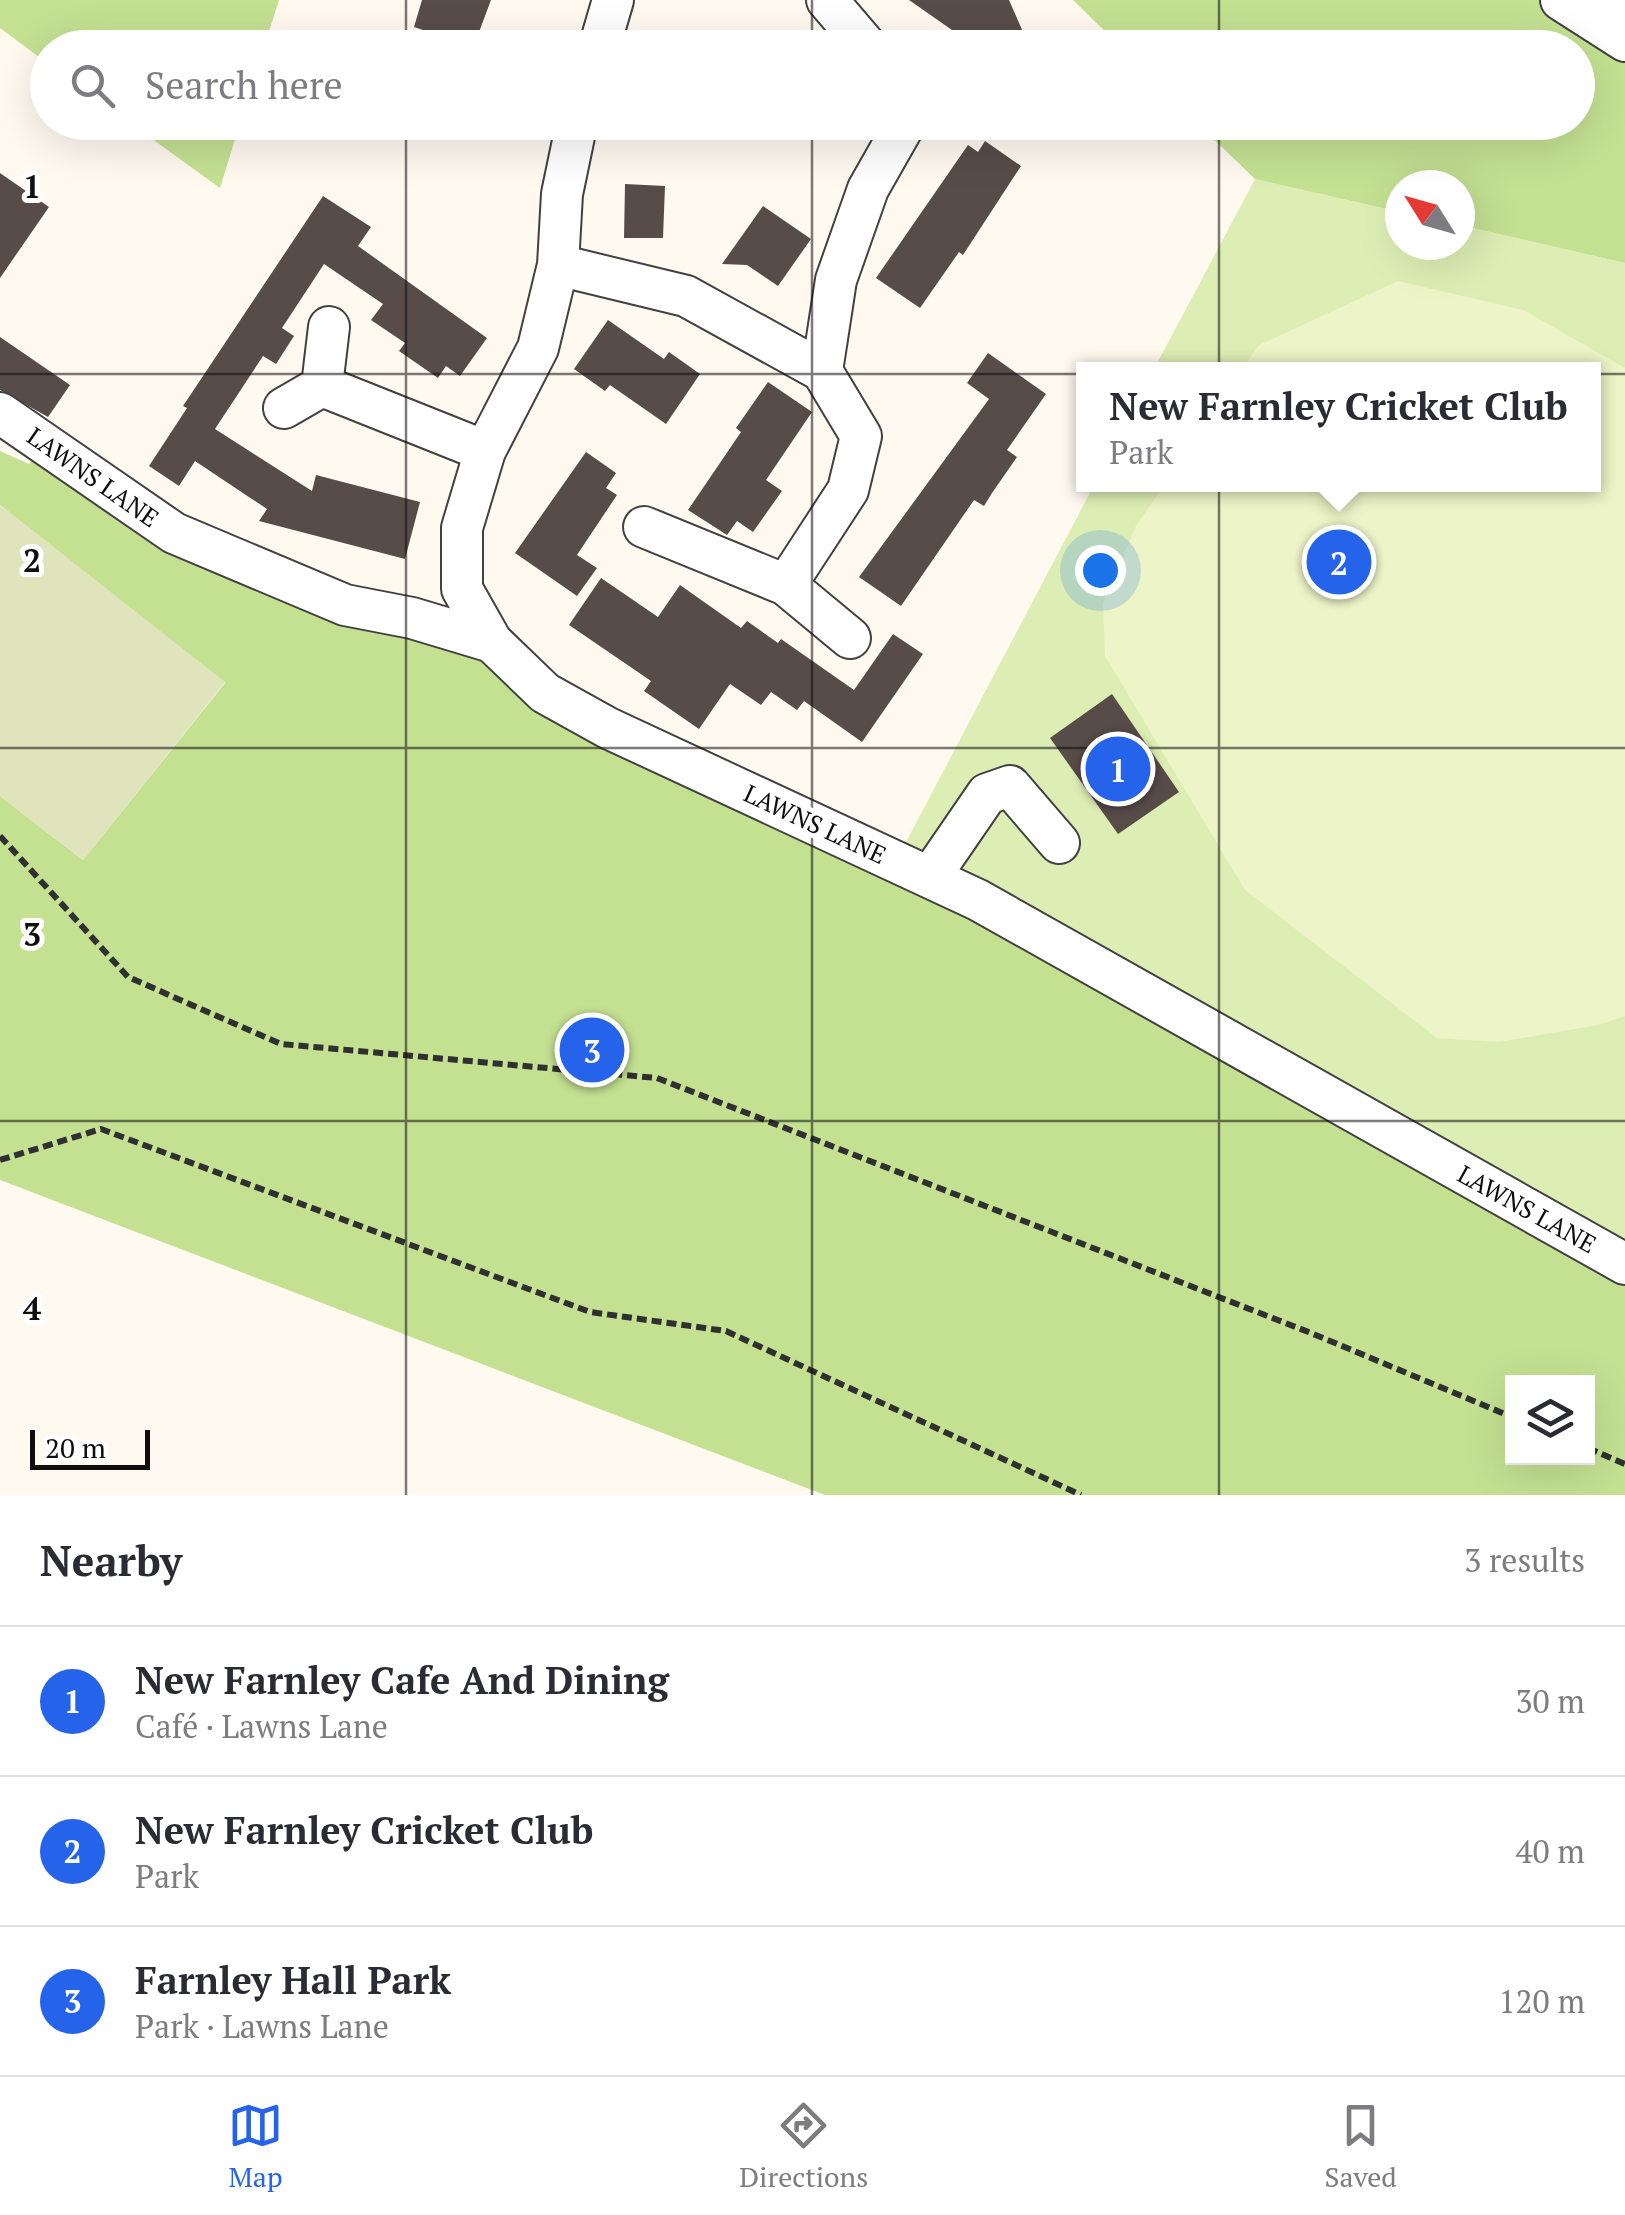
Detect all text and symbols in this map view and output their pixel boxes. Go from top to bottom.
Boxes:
search box [30,30,1595,140]
icon: search [65,58,120,113]
text: Search here [145,60,343,110]
text: 1 [23,165,41,207]
north arrow [1385,170,1475,260]
popup [1076,362,1601,492]
text: New Farnley Cricket Club [1109,381,1568,431]
street label: LAWNS LANE [21,419,166,534]
text: Park [1109,431,1173,473]
pin: 2 [1306,524,1372,600]
text: 2 [23,539,41,581]
your location [1075,545,1126,596]
pin: 1 [1086,732,1150,806]
street label: LAWNS LANE [739,776,892,871]
text: 3 [23,913,41,955]
pin: 3 [560,1012,624,1088]
street label: LAWNS LANE [1452,1157,1602,1260]
text: 4 [23,1287,41,1329]
map controls [1505,1375,1595,1465]
button: layers [1505,1375,1595,1465]
scale bar [30,1425,150,1470]
text: 20 m [45,1429,106,1466]
text: Nearby [40,1532,182,1588]
text: 3 results [1464,1539,1585,1581]
text: New Farnley Cafe And Dining [135,1655,669,1705]
text: 1 [63,1680,82,1722]
text: 30 m [1515,1680,1585,1722]
text: Café · Lawns Lane [135,1705,388,1747]
text: New Farnley Cricket Club [135,1805,593,1855]
text: 2 [63,1830,82,1872]
text: 40 m [1515,1830,1585,1872]
text: Park [135,1855,199,1897]
text: Farnley Hall Park [135,1955,451,2005]
text: 3 [63,1980,82,2022]
text: 120 m [1498,1980,1585,2022]
text: Park · Lawns Lane [135,2005,389,2047]
tab: Map [228,2098,283,2195]
tab: Directions [739,2098,868,2195]
tab: Saved [1324,2098,1397,2195]

